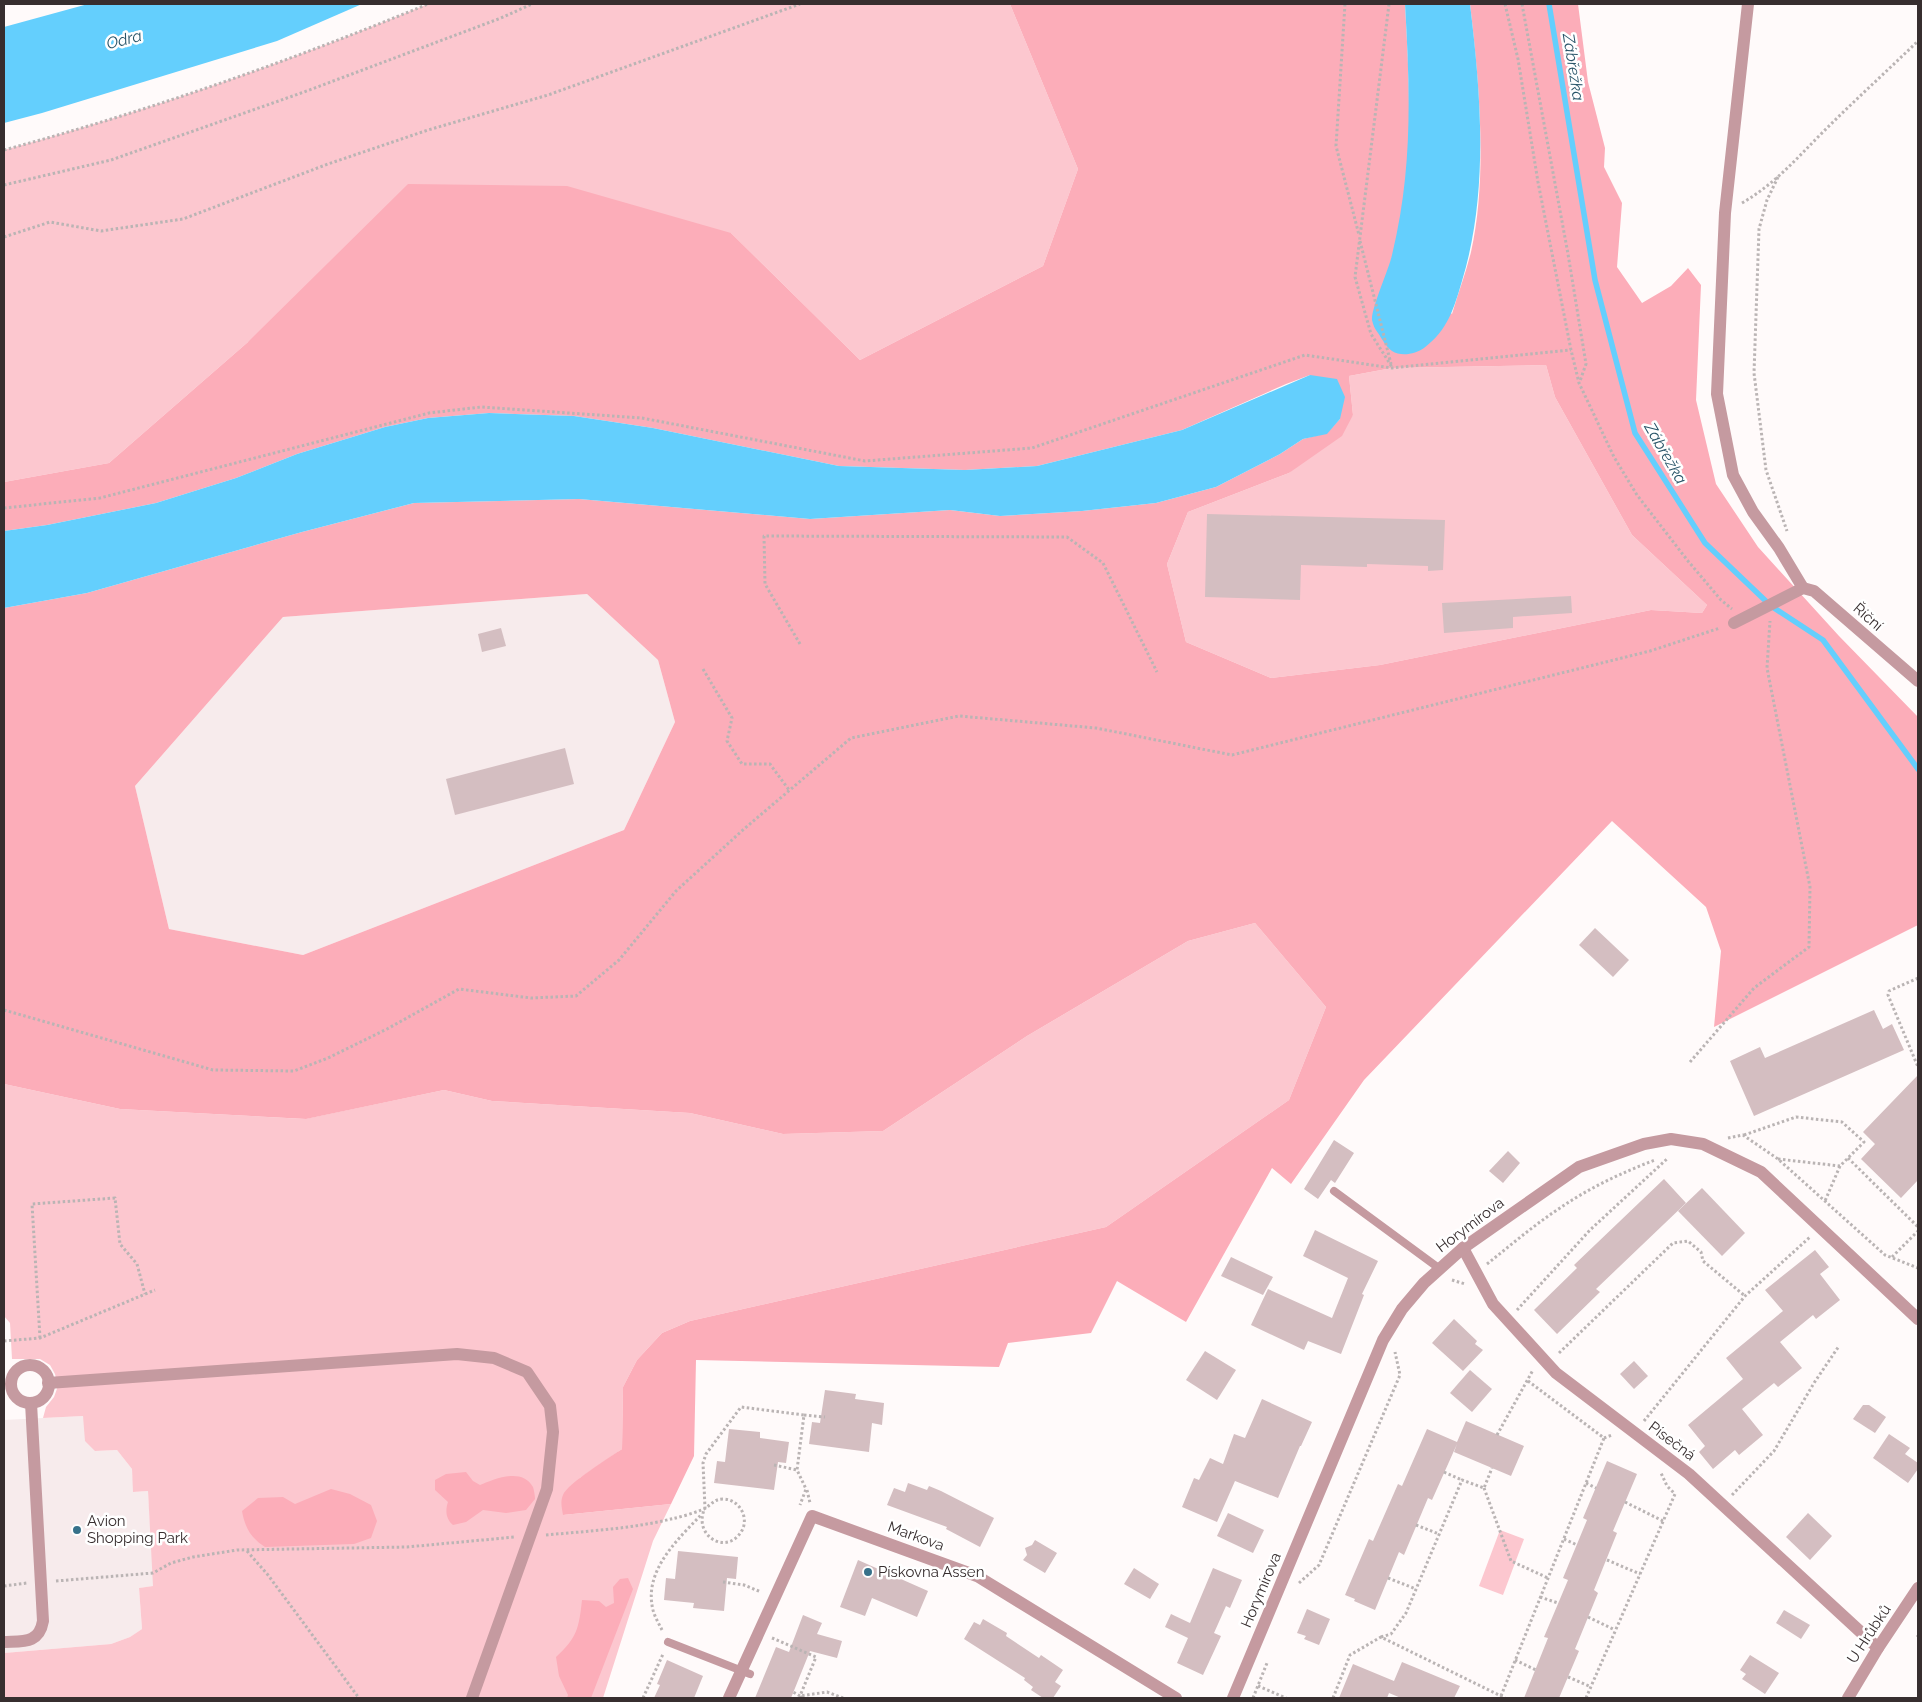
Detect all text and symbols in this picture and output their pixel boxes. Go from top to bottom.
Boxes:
water label: Odra [104,26,144,53]
water label: Zábřežka [1559,31,1588,102]
water label: Zábřežka [1640,418,1691,488]
street label: Říční [1850,599,1888,635]
street label: Horymírova [1433,1194,1507,1256]
street label: Písečná [1645,1418,1699,1464]
place label: Avion Shopping Park [87,1512,188,1547]
street label: Markova [885,1518,947,1554]
marker: Avion Shopping Park [71,1524,83,1536]
street label: Horymírova [1237,1550,1285,1630]
place label: Pískovna Assen [878,1563,984,1581]
marker: Pískovna Assen [862,1566,874,1578]
street label: U Hrůbků [1843,1601,1895,1667]

